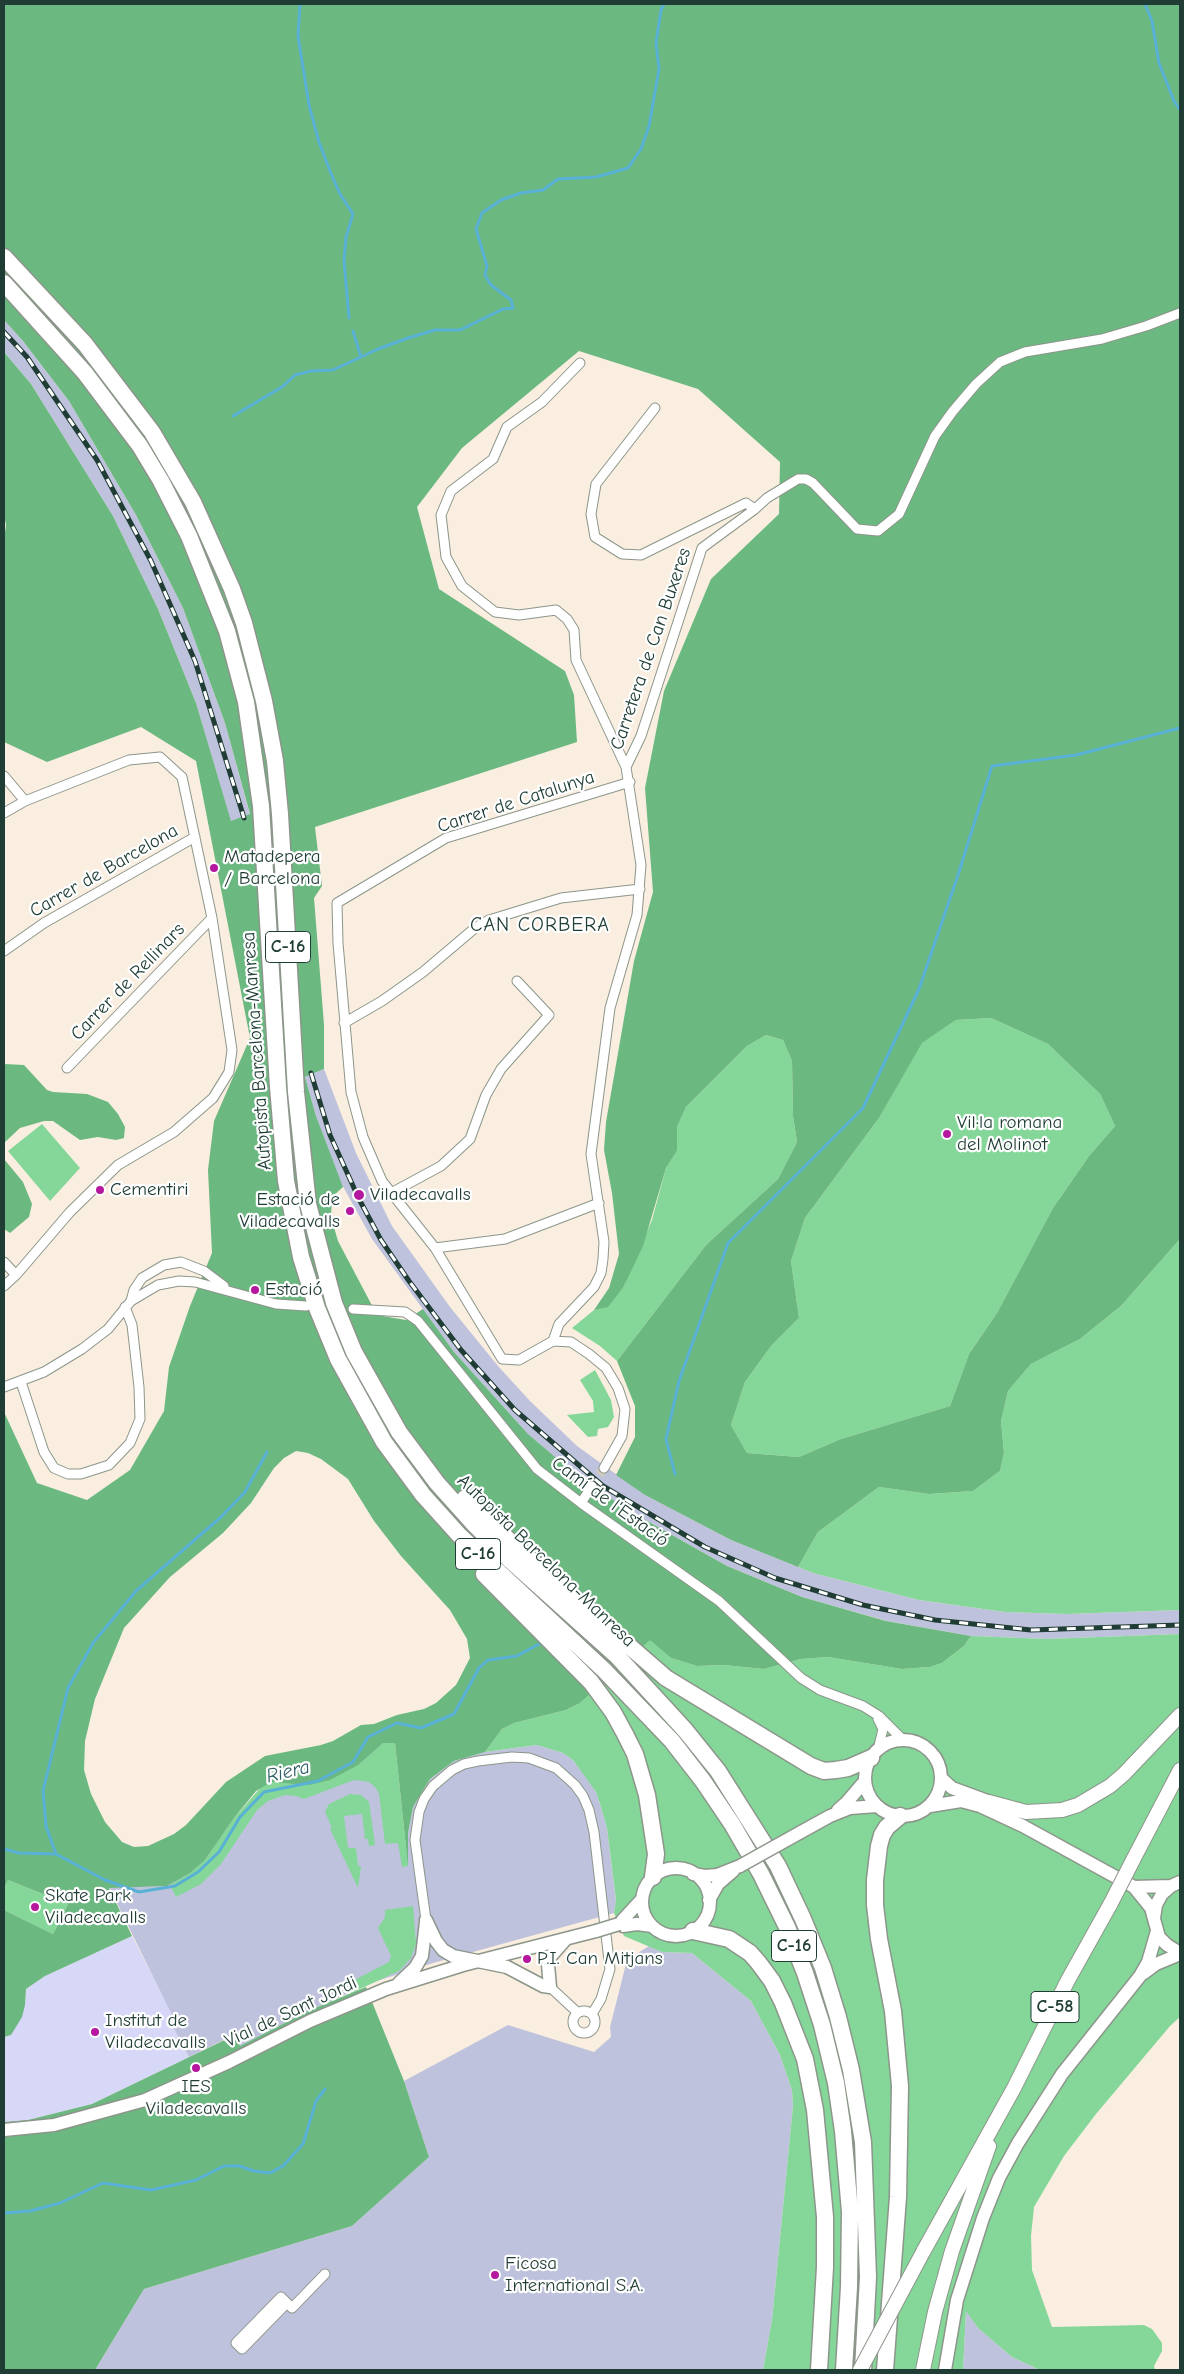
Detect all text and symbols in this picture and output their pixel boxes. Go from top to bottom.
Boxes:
street label: Carretera de Can Buxeres [606,545,696,753]
street label: Carrer de Catalunya [434,766,598,838]
street label: Carrer de Barcelona [26,819,182,923]
place label: Matadepera / Barcelona [224,846,321,890]
marker: Matadepera / Barcelona [208,862,220,874]
district label: CAN CORBERA [469,913,611,937]
street label: Carrer de Rellinars [66,918,190,1046]
street label: Autopista Barcelona-Manresa [237,931,277,1171]
road number: C-16 [266,932,310,962]
place label: Vil·la romana del Molinot [957,1112,1062,1156]
marker: Vil·la romana del Molinot [941,1128,953,1140]
place label: Cementiri [110,1179,189,1201]
marker: Cementiri [94,1184,106,1196]
place label: Viladecavalls [370,1184,471,1206]
marker: Viladecavalls [352,1188,366,1202]
place label: Estació de Viladecavalls [239,1189,340,1233]
marker: Estació de Viladecavalls [344,1205,356,1217]
place label: Estació [265,1279,323,1301]
marker: Estació [249,1284,261,1296]
street label: Camí de l'Estació [547,1452,673,1552]
street label: Autopista Barcelona-Manresa [452,1470,640,1652]
road number: C-16 [456,1538,500,1570]
water label: Riera [264,1755,312,1789]
place label: Skate Park Viladecavalls [45,1885,146,1929]
marker: Skate Park Viladecavalls [29,1901,41,1913]
road number: C-16 [772,1930,816,1962]
place label: P.I. Can Mitjans [537,1948,663,1970]
marker: P.I. Can Mitjans [521,1953,533,1965]
street label: Vial de Sant Jordi [221,1971,361,2053]
road number: C-58 [1031,1991,1079,2022]
place label: Institut de Viladecavalls [105,2010,206,2054]
marker: Institut de Viladecavalls [89,2026,101,2038]
marker: IES Viladecavalls [190,2062,202,2074]
place label: IES Viladecavalls [146,2076,246,2120]
place label: Ficosa International S.A. [505,2253,643,2297]
marker: Ficosa International S.A. [489,2269,501,2281]

